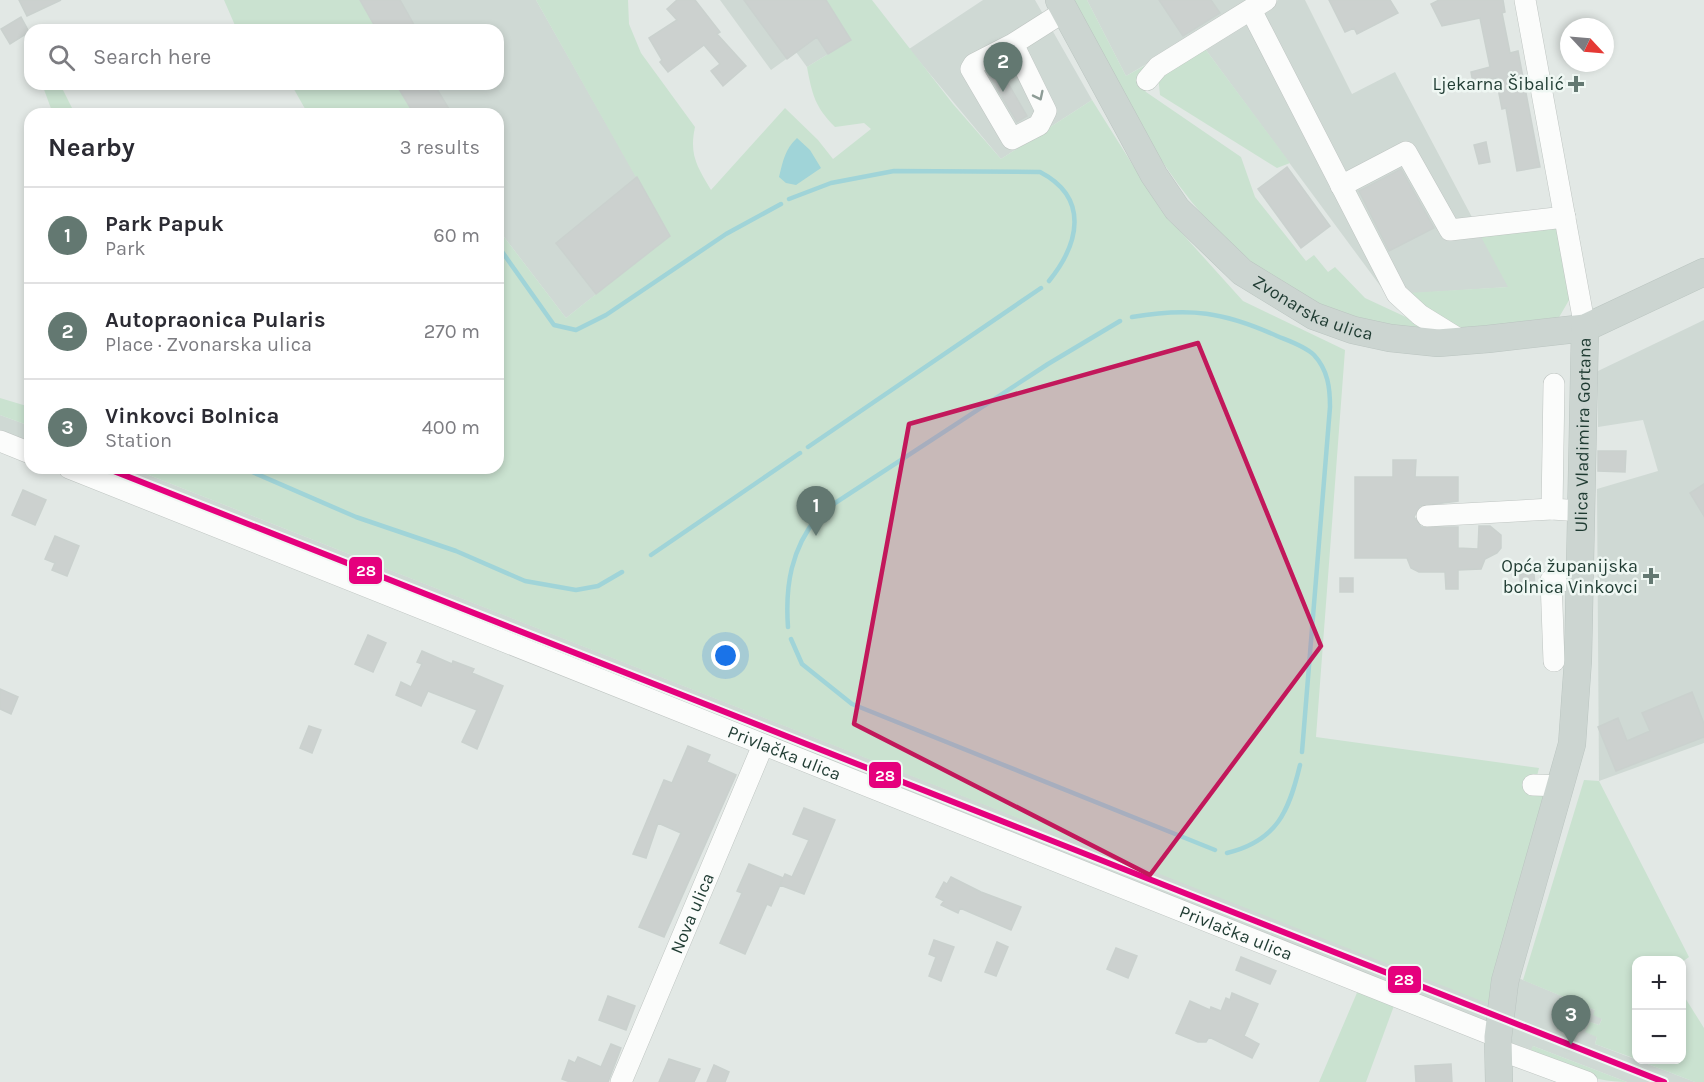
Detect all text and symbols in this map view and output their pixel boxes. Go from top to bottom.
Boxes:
north arrow [1560,18,1614,72]
search box [24,24,504,90]
icon: search [45,41,78,74]
pin: 2 [984,42,1022,92]
text: Search here [93,44,211,70]
place label: Ljekarna Šibalić [1433,73,1564,95]
marker: Ljekarna Šibalić [1569,77,1583,91]
one-way arrow [1031,90,1043,101]
text: Nearby [48,132,135,163]
text: 3 results [400,136,480,159]
text: Park Papuk [105,211,224,237]
text: 1 [64,224,71,247]
text: 60 m [433,224,480,247]
text: Park [105,237,146,260]
street label: Zvonarska ulica [1249,270,1375,345]
text: Autopraonica Pularis [105,307,326,333]
text: 2 [61,320,74,343]
text: 270 m [424,320,480,343]
text: Place · Zvonarska ulica [105,333,312,356]
street label: Ulica Vladimira Gortana [1570,337,1596,533]
text: Vinkovci Bolnica [105,403,279,429]
text: 3 [61,416,74,439]
text: 400 m [422,416,480,439]
text: Station [105,429,172,452]
pin: 1 [796,486,836,536]
place label: Opća županijska bolnica Vinkovci [1501,555,1638,598]
line badge: 28 [348,556,383,585]
text: 28 [356,561,376,580]
marker: Opća županijska bolnica Vinkovci [1642,567,1660,585]
your location [711,641,740,670]
street label: Privlačka ulica [725,720,844,785]
line badge: 28 [868,761,902,789]
text: 28 [875,766,895,785]
street label: Nova ulica [665,869,719,957]
street label: Privlačka ulica [1176,900,1296,965]
map controls [1632,956,1686,1064]
button: + [1632,956,1686,1010]
line badge: 28 [1387,965,1422,994]
text: 28 [1394,970,1414,989]
pin: 3 [1552,996,1590,1045]
button: − [1632,1010,1686,1064]

